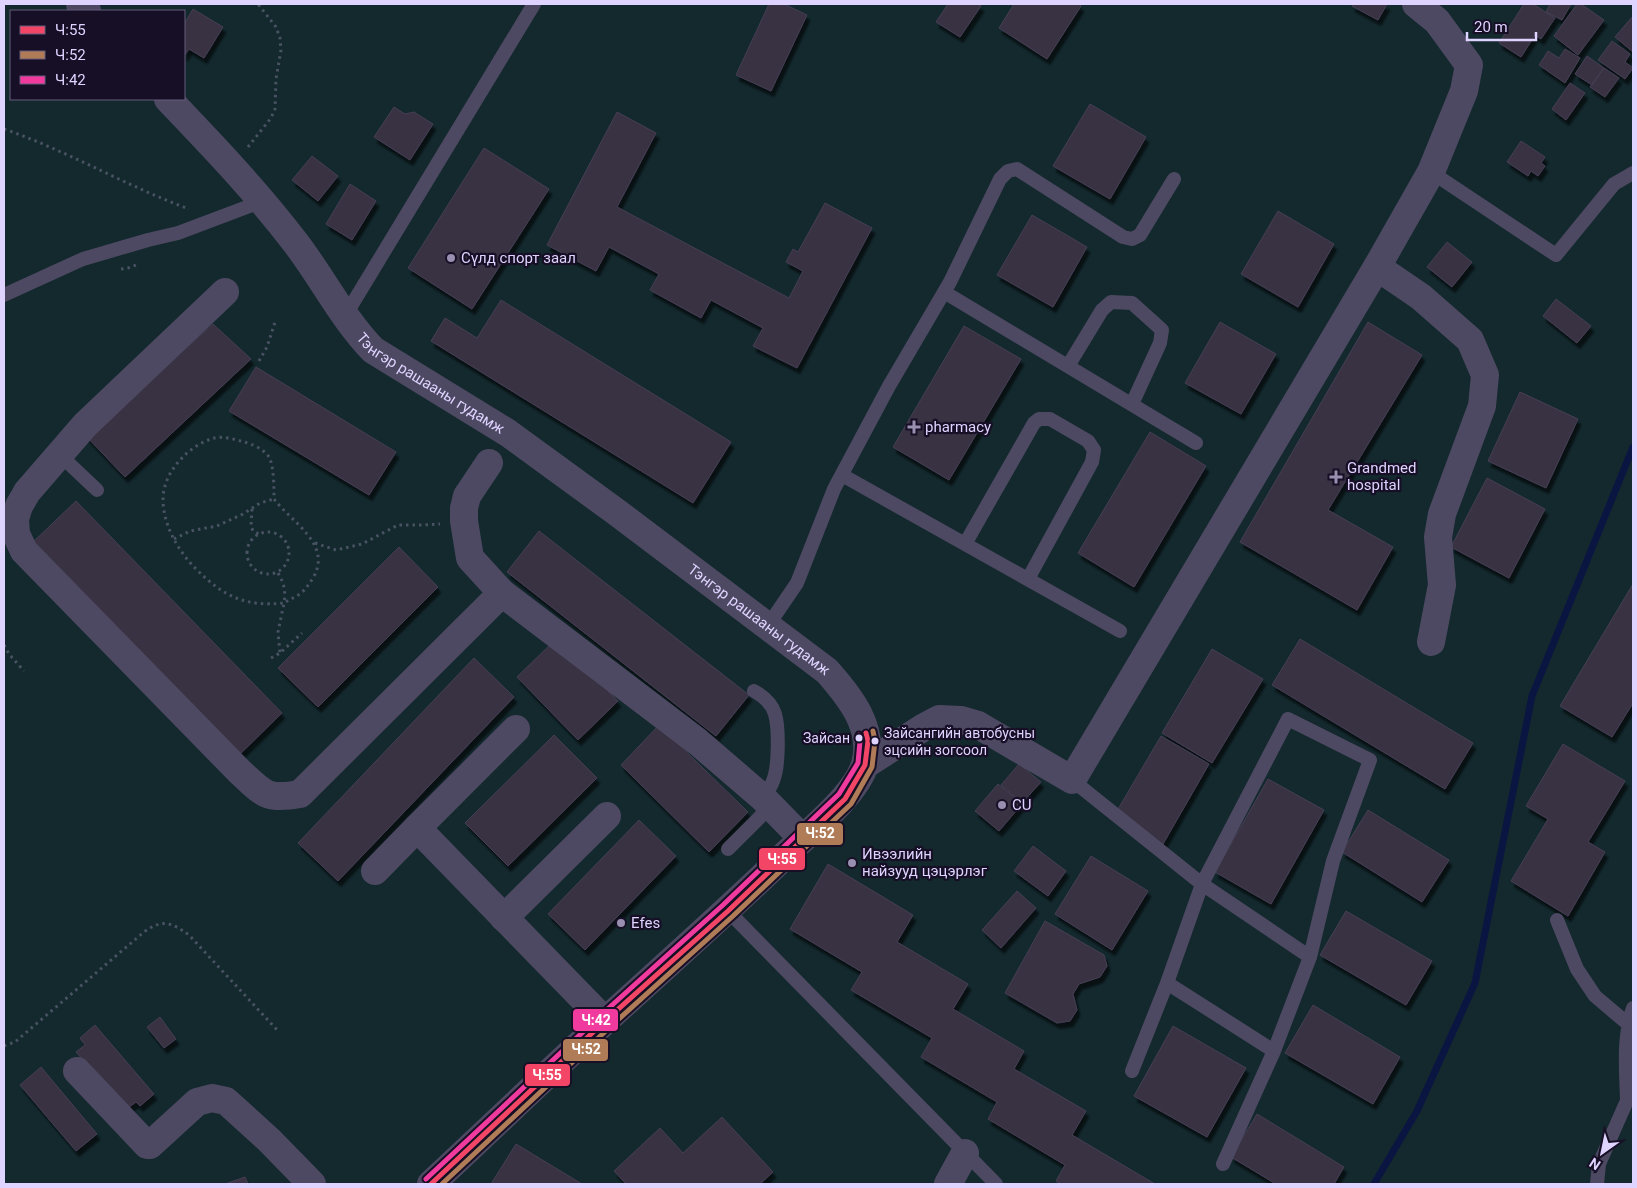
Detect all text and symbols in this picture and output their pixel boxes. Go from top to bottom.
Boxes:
legend [10,10,185,100]
scale bar [1467,10,1536,42]
text: 20 m [1474,18,1508,36]
text: Ч:55 [55,21,86,39]
text: Ч:52 [55,46,86,64]
text: Ч:42 [55,71,86,89]
place label: Сүлд спорт заал [461,249,576,267]
marker: Сүлд спорт заал [445,252,457,264]
street label: Тэнгэр рашааны гудамж [353,329,508,438]
place label: pharmacy [925,418,991,436]
marker: pharmacy [907,420,921,434]
place label: Grandmed hospital [1347,459,1416,494]
marker: Grandmed hospital [1329,470,1343,484]
street label: Тэнгэр рашааны гудамж [684,560,834,679]
place label: Зайсангийн автобусны эцсийн зогсоол [884,725,1035,758]
place label: Зайсан [803,730,850,746]
marker: Зайсан [854,733,864,743]
marker: Зайсангийн автобусны эцсийн зогсоол [870,736,880,746]
place label: CU [1012,796,1032,814]
marker: CU [996,799,1008,811]
line badge: Ч:52 [796,822,844,846]
text: Ч:52 [805,825,835,841]
place label: Ивээлийн найзууд цэцэрлэг [862,845,988,880]
line badge: Ч:55 [758,847,806,871]
text: Ч:55 [767,851,797,867]
marker: Ивээлийн найзууд цэцэрлэг [846,857,858,869]
place label: Efes [631,914,660,932]
marker: Efes [615,917,627,929]
line badge: Ч:42 [572,1008,619,1032]
text: Ч:42 [581,1012,611,1028]
line badge: Ч:52 [562,1038,609,1062]
text: Ч:52 [571,1041,601,1057]
line badge: Ч:55 [524,1063,571,1087]
text: Ч:55 [532,1067,562,1083]
north arrow [1577,1128,1627,1178]
text: N [1586,1154,1603,1173]

